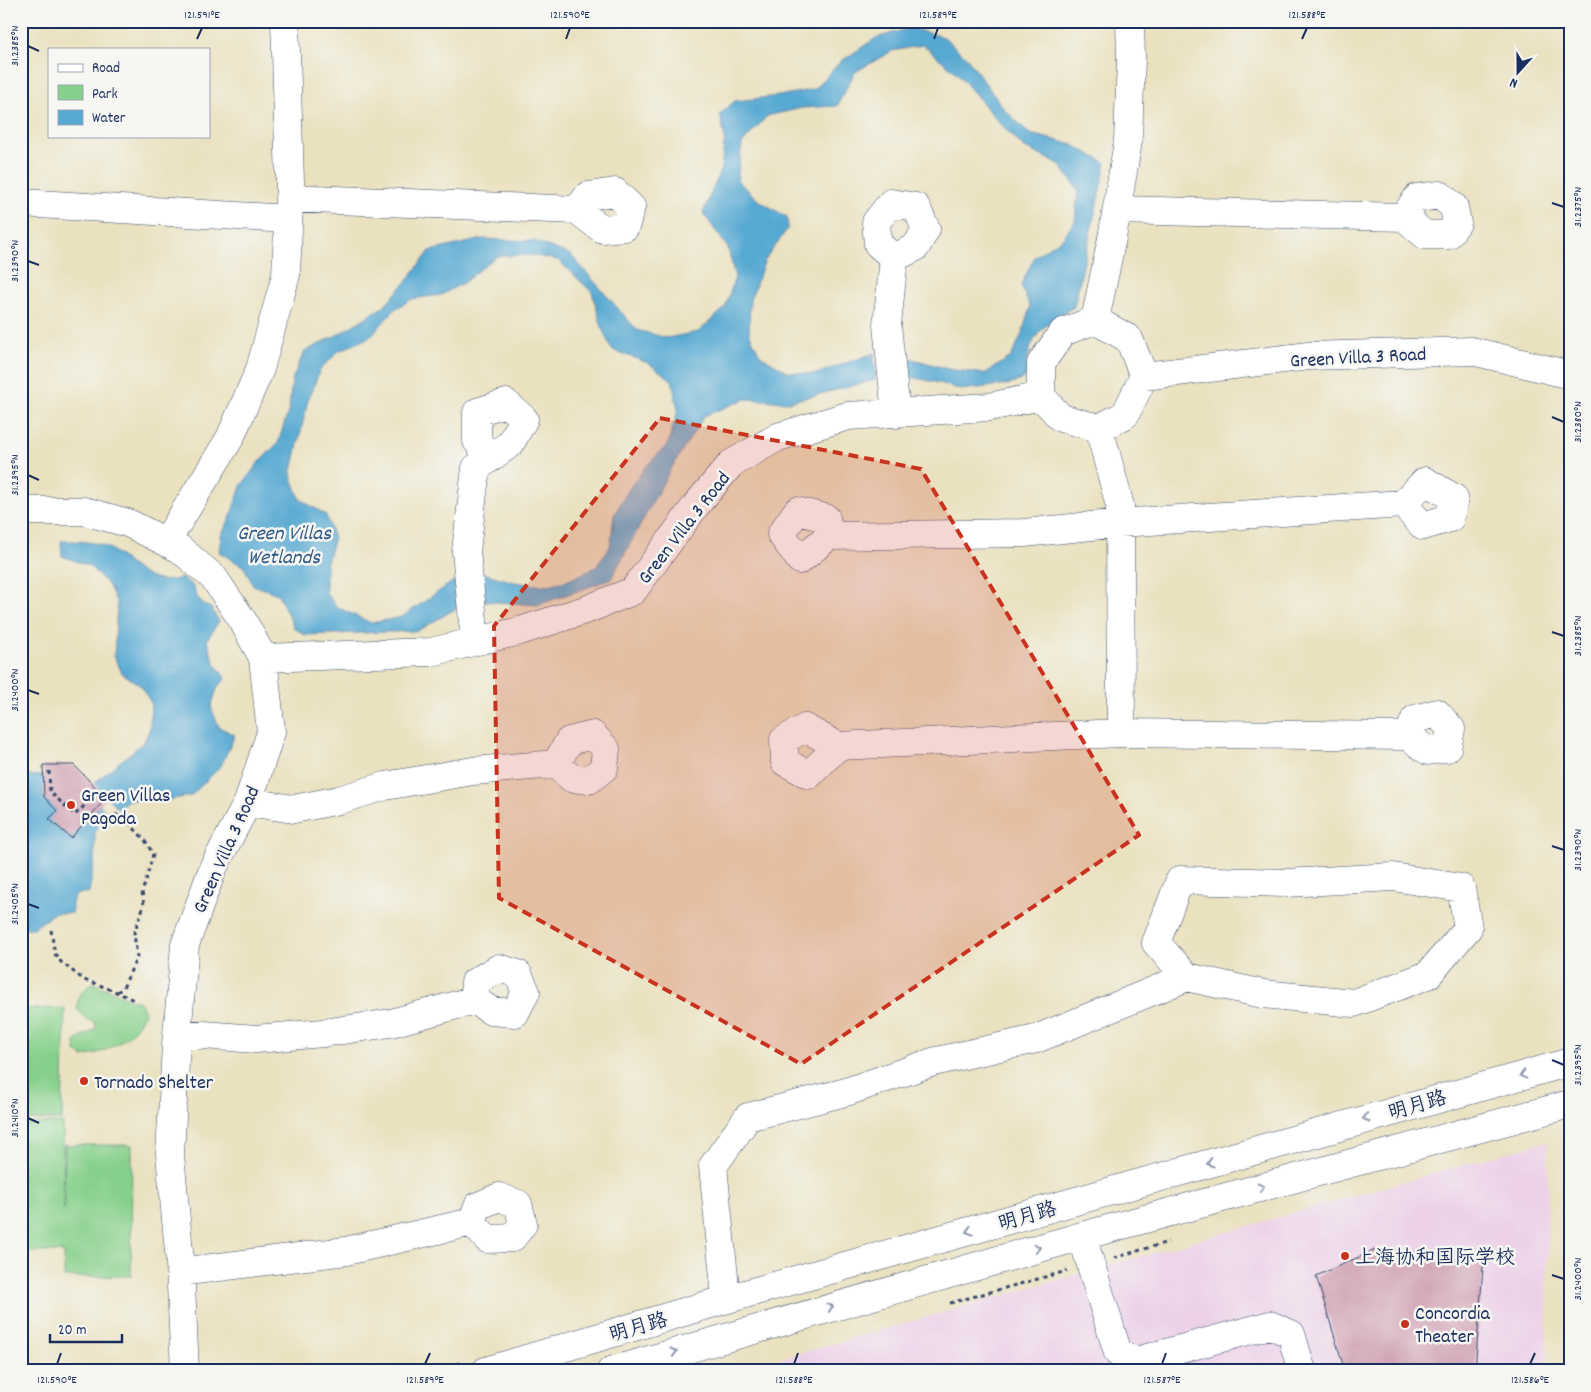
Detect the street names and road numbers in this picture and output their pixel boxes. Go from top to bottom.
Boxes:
street label: Green Villa 3 Road [1289,341,1427,377]
street label: Green Villa 3 Road [632,466,738,591]
street label: Green Villa 3 Road [187,782,268,918]
street label: 明月路 [1385,1085,1451,1129]
street label: 明月路 [995,1196,1061,1240]
street label: 明月路 [606,1307,672,1351]

